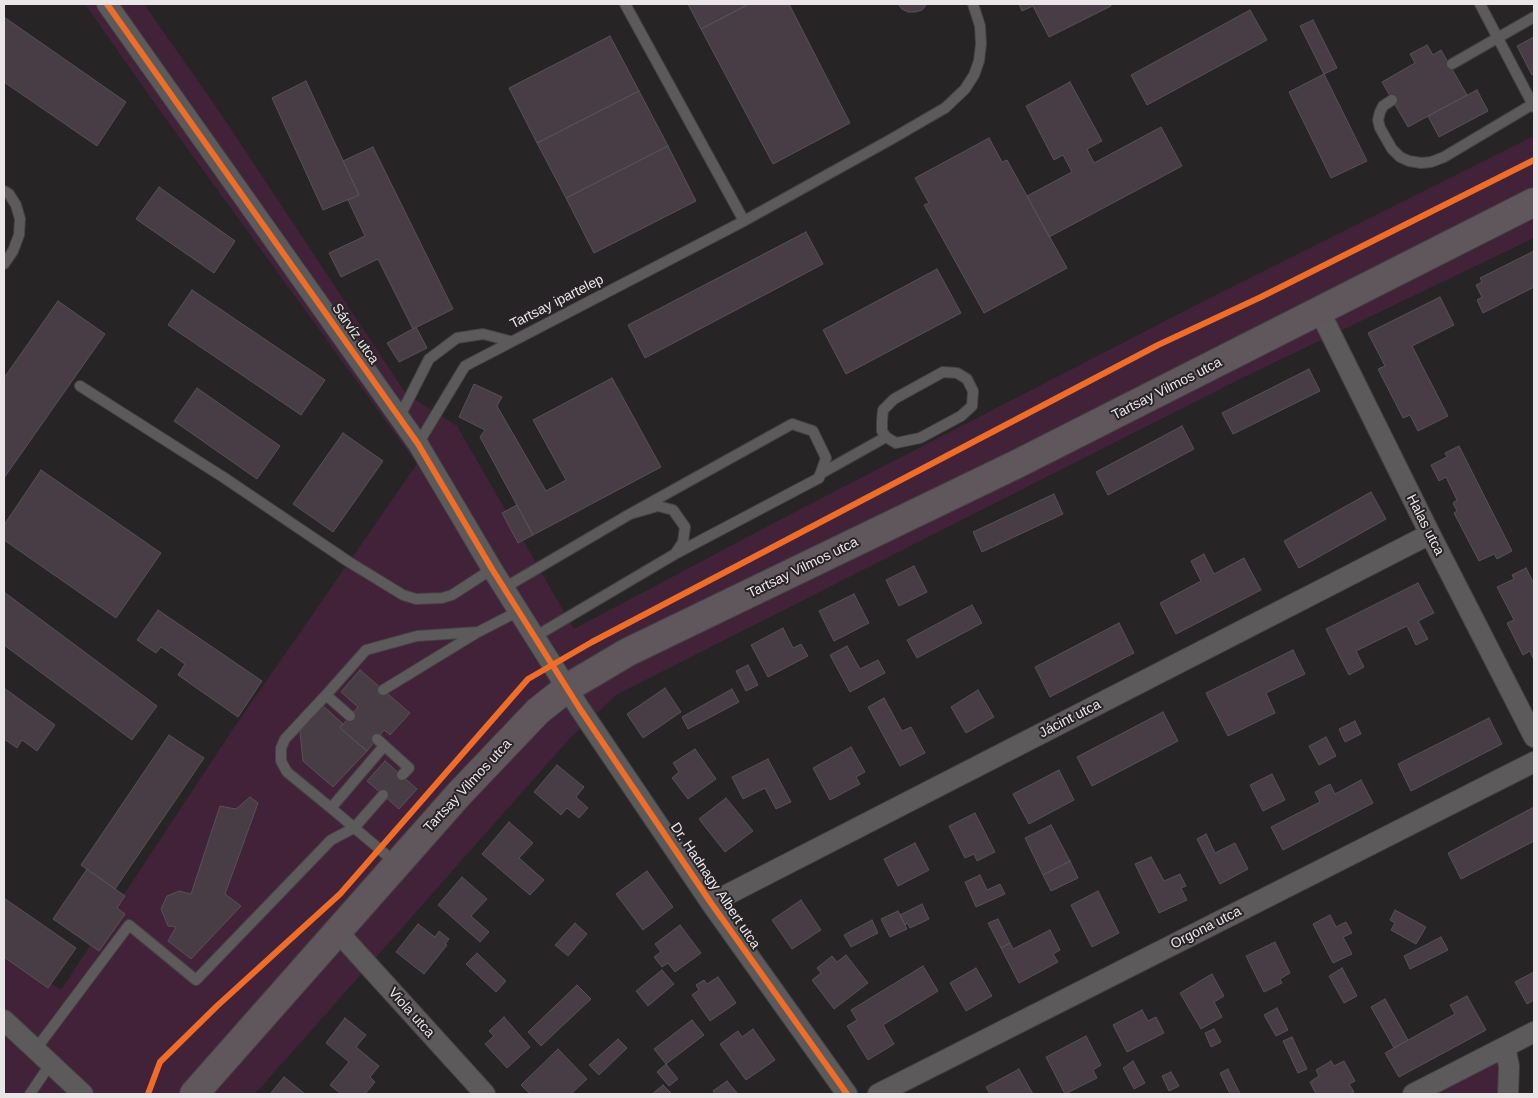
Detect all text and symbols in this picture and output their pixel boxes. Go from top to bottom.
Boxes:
street label: Tartsay ipartelep [507,271,607,333]
street label: Sárvíz utca [328,301,382,367]
street label: Tartsay Vilmos utca [1109,354,1225,424]
street label: Halas utca [1403,492,1447,558]
street label: Tartsay Vilmos utca [745,534,861,602]
street label: Jácint utca [1036,696,1104,742]
street label: Tartsay Vilmos utca [421,736,515,836]
street label: Dr. Hadnagy Albert utca [666,820,764,952]
street label: Orgona utca [1168,903,1244,953]
street label: Viola utca [384,985,438,1041]

